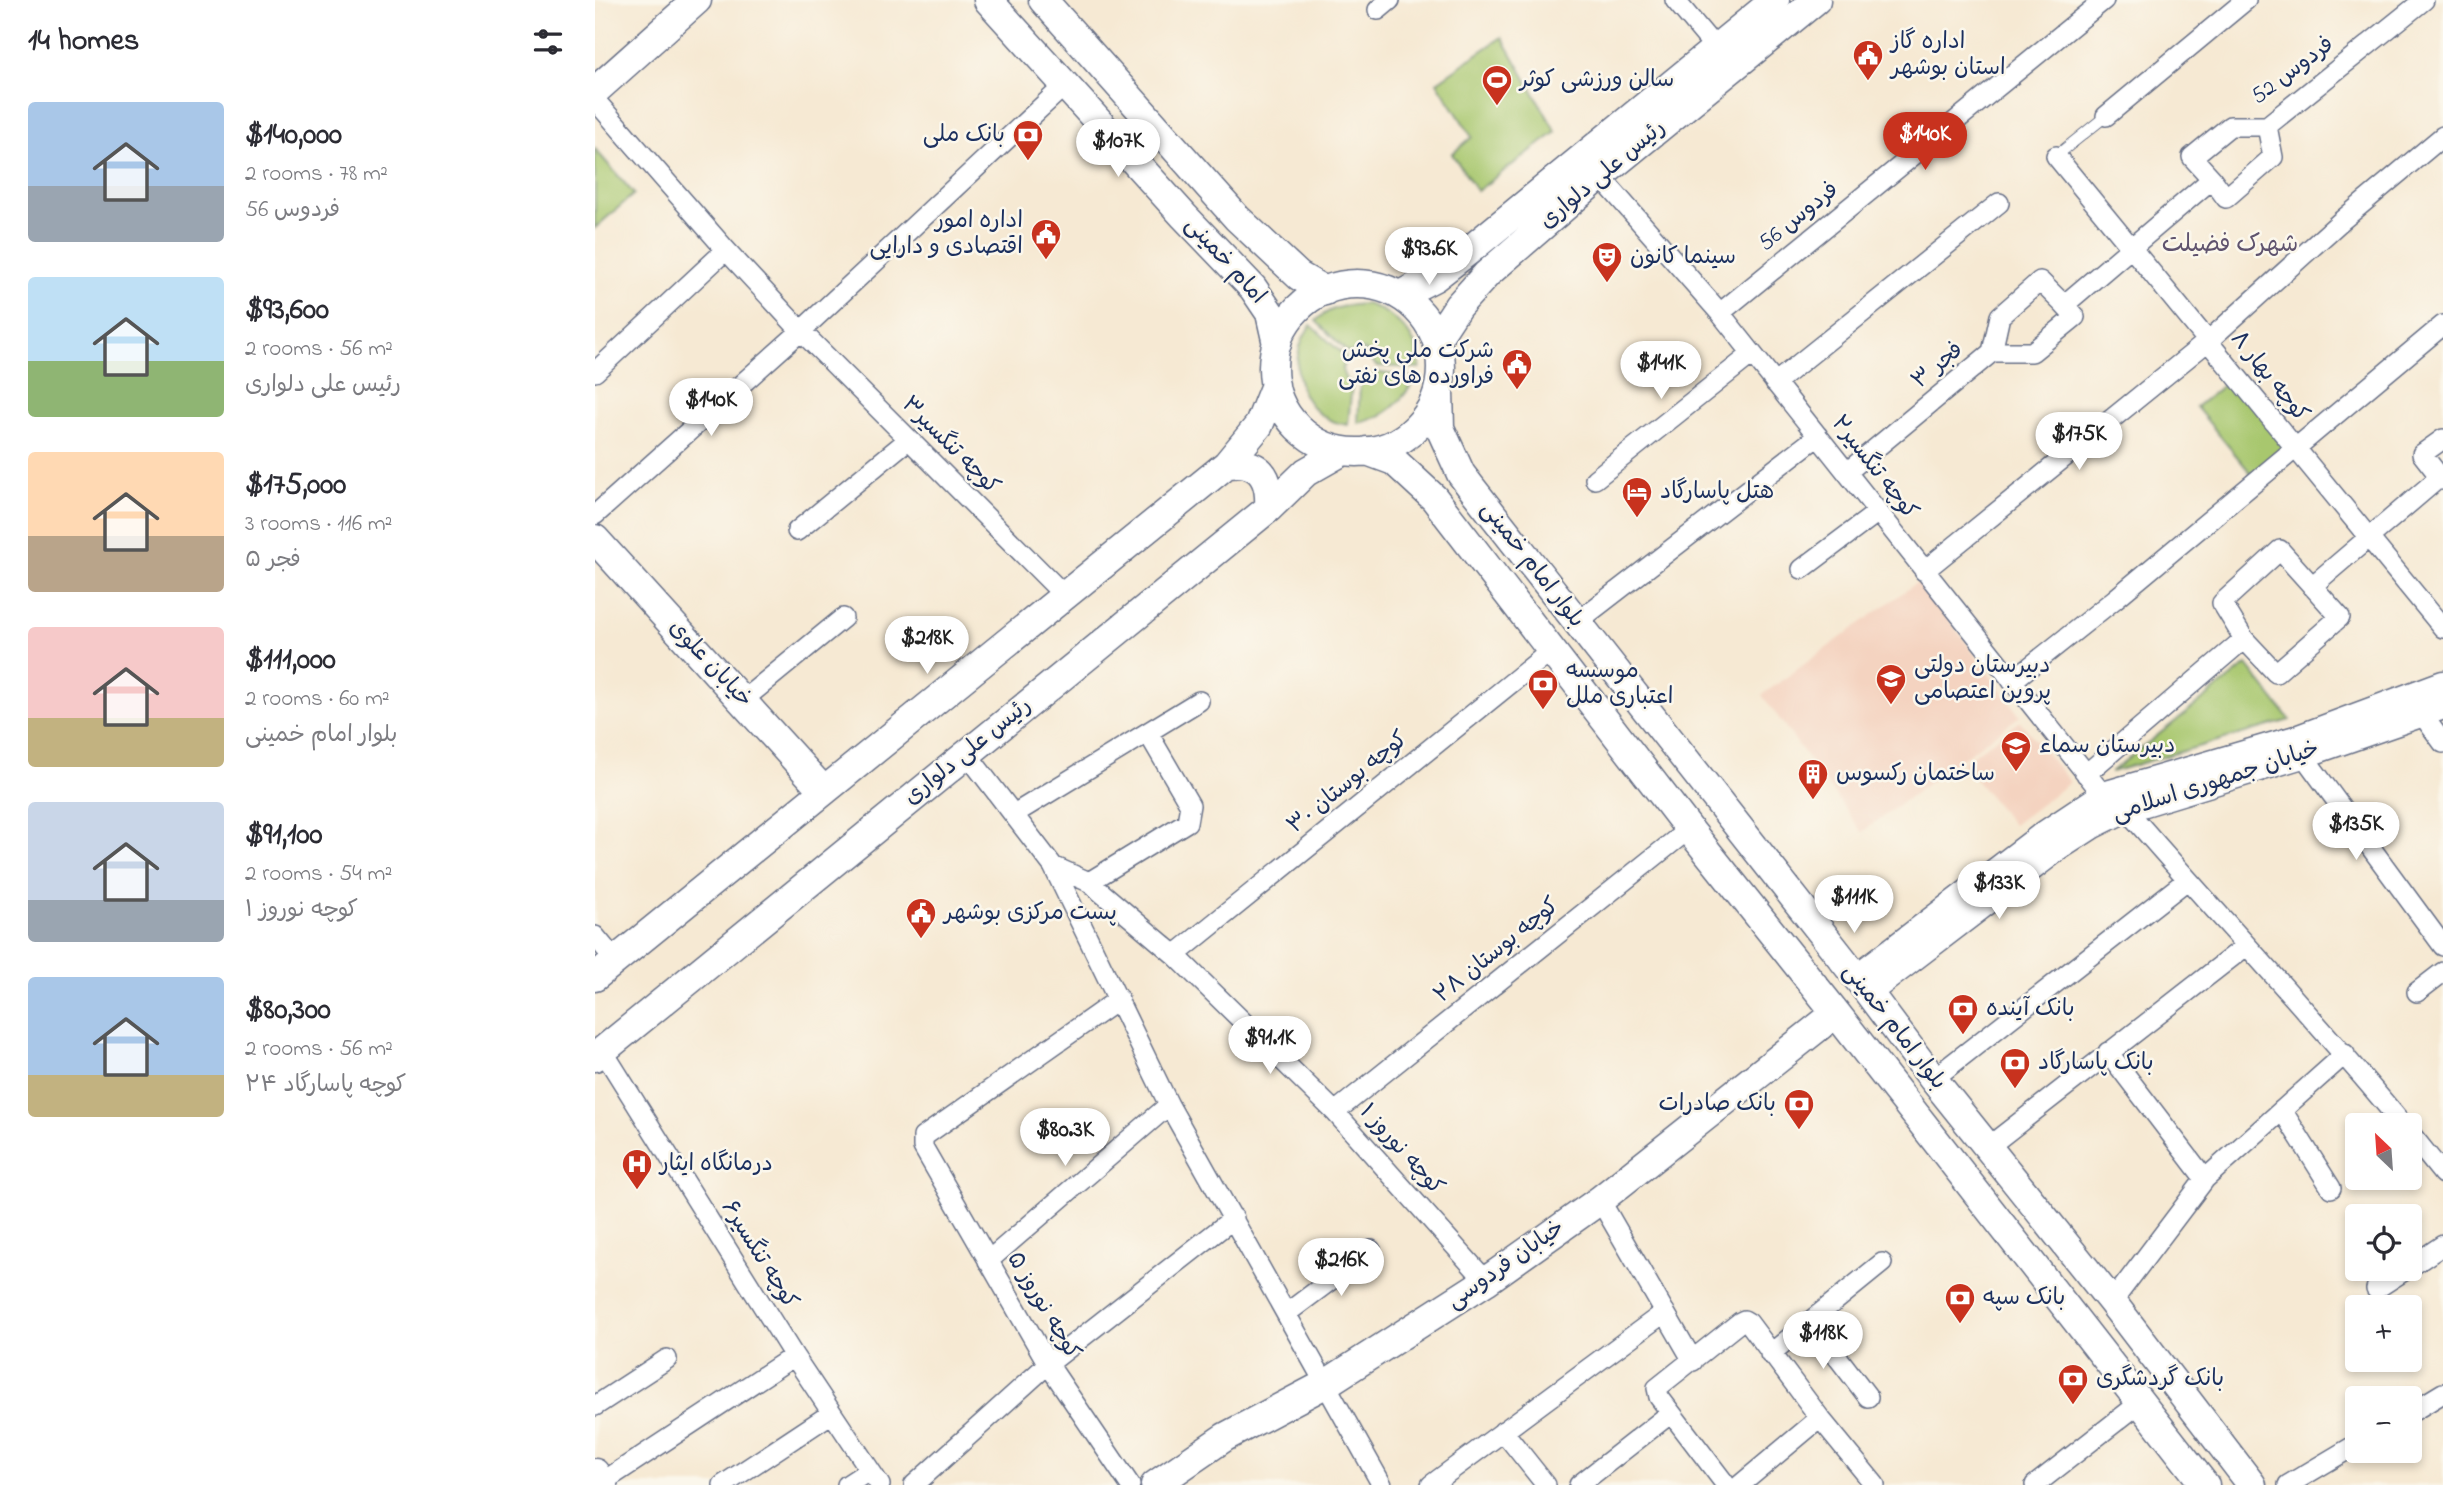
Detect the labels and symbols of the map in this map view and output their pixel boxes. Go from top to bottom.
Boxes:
place label: اداره گاز استان بوشهر [1889,26,2006,85]
street label: فردوس 52 [2245,29,2341,113]
public building icon: اداره گاز استان بوشهر [1851,38,1885,82]
sports icon: سالن ورزشی کوثر [1480,63,1514,107]
place label: سالن ورزشی کوثر [1518,64,1674,97]
street label: رئیس علی دلواری [1533,112,1673,238]
pin: $140K [1876,113,1974,172]
bank icon: بانک ملی [1011,118,1045,162]
place label: بانک ملی [923,119,1005,152]
pin: $107K [1069,120,1167,179]
street label: فردوس 56 [1752,174,1846,260]
place label: اداره امور اقتصادی و دارایی [870,205,1023,264]
street label: امام خمینی [1177,210,1273,312]
public building icon: اداره امور اقتصادی و دارایی [1029,217,1063,261]
pin: $93.6K [1372,228,1486,287]
district label: شهرک فضیلت [2162,228,2298,263]
theatre icon: سینما کانون [1590,240,1624,284]
place label: سینما کانون [1630,241,1736,274]
street label: کوچه بهار ۸ [2222,324,2316,430]
street label: فجر ۳ [1905,334,1971,398]
place label: شرکت ملی پخش فراورده های نفتی [1338,335,1494,394]
pin: $141K [1612,342,1710,401]
public building icon: شرکت ملی پخش فراورده های نفتی [1500,347,1534,391]
pin: $140K [662,378,760,438]
street label: کوچه تنگسیر۳ [893,389,1007,503]
street label: کوچه تنگسیر۲ [1823,409,1925,527]
pin: $175K [2030,412,2128,472]
hotel icon: هتل پاسارگاد [1620,475,1654,519]
place label: هتل پاسارگاد [1660,476,1774,509]
street label: بلوار امام خمینی [1472,495,1592,635]
street label: خیابان علوی [660,612,760,716]
pin: $218K [878,616,976,676]
place label: دبیرستان دولتی پروین اعتصامی [1914,650,2051,709]
place label: موسسه اعتباری ملل [1566,655,1674,714]
school or university icon: دبیرستان دولتی پروین اعتصامی [1874,662,1908,706]
bank icon: موسسه اعتباری ملل [1526,667,1560,711]
street label: رئیس علی دلواری [897,690,1039,814]
street label: کوچه بوستان ۳۰ [1280,724,1416,842]
school or university icon: دبیرستان سماء [1999,729,2033,773]
place label: دبیرستان سماء [2039,730,2175,763]
street label: خیابان جمهوری اسلامی [2108,733,2324,831]
building icon: ساختمان رکسوس [1796,757,1830,801]
place label: ساختمان رکسوس [1836,758,1995,791]
pin: $135K [2307,802,2405,862]
pin: $133K [1950,862,2048,921]
pin: $111K [1805,876,1903,935]
street label: کوچه بوستان ۲۸ [1427,890,1567,1012]
public building icon: پست مرکزی بوشهر [904,896,938,940]
place label: پست مرکزی بوشهر [942,897,1117,930]
street label: بلوار امام خمینی [1834,957,1954,1097]
bank icon: بانک آینده [1946,992,1980,1036]
place label: بانک آینده [1986,993,2075,1026]
pin: $91.1K [1213,1016,1327,1076]
bank icon: بانک پاسارگاد [1998,1046,2032,1090]
place label: بانک پاسارگاد [2038,1047,2154,1080]
bank icon: بانک صادرات [1782,1087,1816,1131]
place label: بانک صادرات [1658,1088,1776,1121]
street label: کوچه نوروز ۱ [1351,1097,1451,1203]
pin: $80.3K [1008,1108,1122,1168]
north arrow [2345,1113,2422,1190]
hospital icon: درمانگاه ایثار [620,1147,654,1191]
place label: درمانگاه ایثار [658,1148,773,1181]
street label: کوچه تنگسیر۶ [712,1194,806,1316]
street label: خیابان فردوسی [1440,1212,1572,1318]
pin: $216K [1292,1238,1390,1298]
street label: کوچه نوروز ۵ [998,1246,1088,1366]
bank icon: بانک سپه [1943,1281,1977,1325]
place label: بانک سپه [1983,1282,2066,1315]
pin: $118K [1774,1312,1872,1371]
bank icon: بانک گردشگری [2056,1362,2090,1406]
place label: بانک گردشگری [2096,1363,2224,1396]

